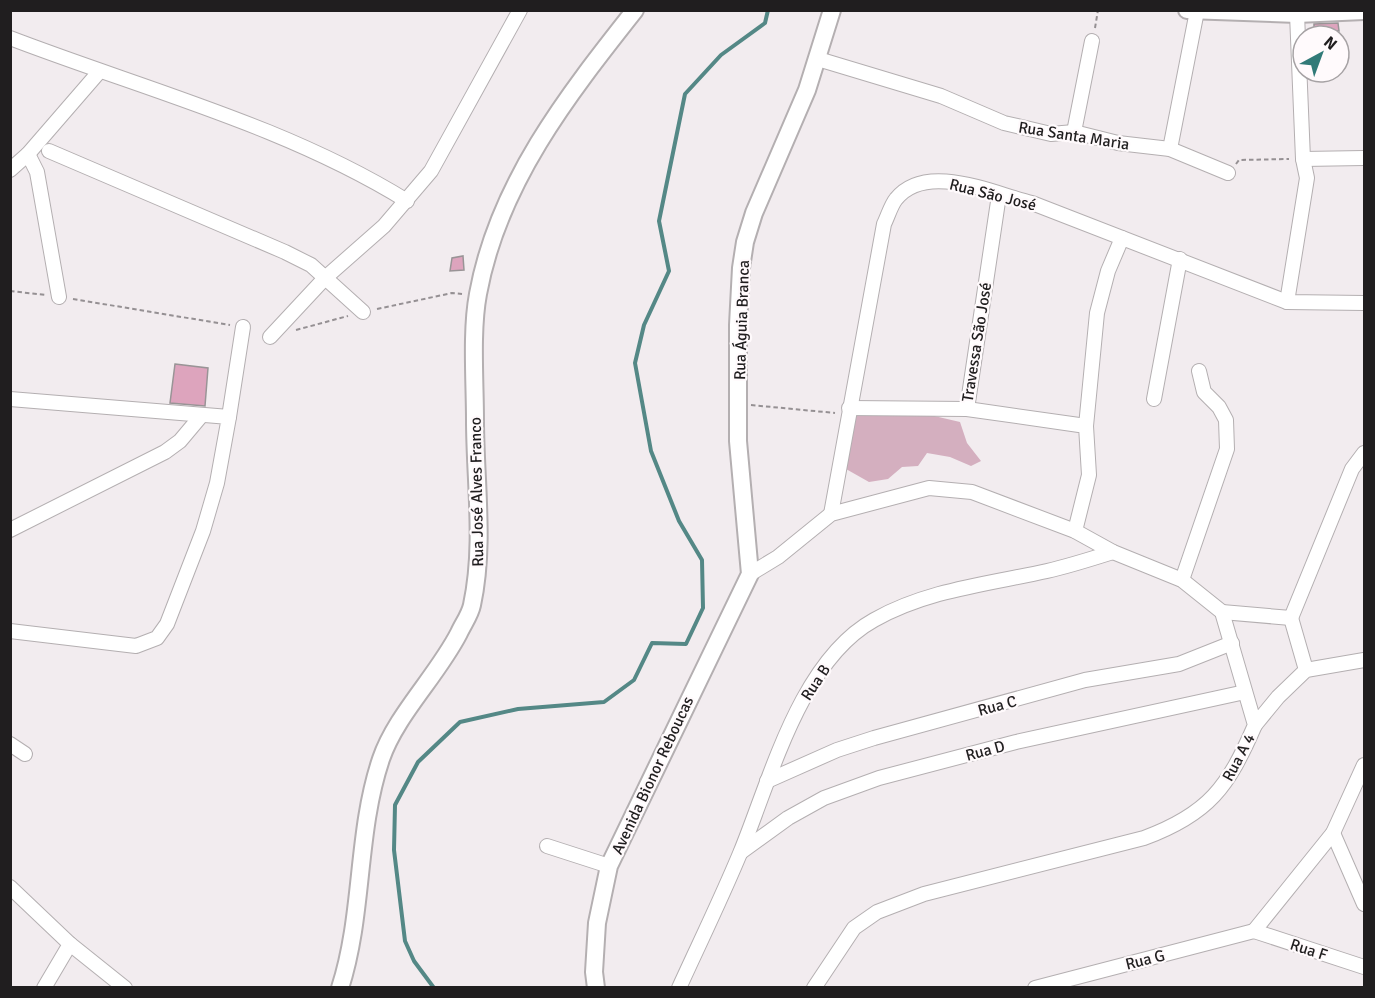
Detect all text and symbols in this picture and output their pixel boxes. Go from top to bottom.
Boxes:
north arrow [1291,24,1351,84]
text: N [1319,32,1341,55]
street label: Rua Santa Maria [1017,117,1131,155]
street label: Rua São José [947,175,1038,215]
street label: Rua Águia Branca [730,260,754,380]
street label: Travessa São José [958,281,996,403]
street label: Rua José Alves Franco [466,417,488,567]
street label: Rua B [797,661,835,704]
street label: Rua C [976,691,1019,721]
street label: Avenida Bionor Reboucas [607,693,698,858]
street label: Rua A 4 [1218,730,1260,785]
street label: Rua D [963,736,1007,766]
street label: Rua F [1288,935,1330,965]
street label: Rua G [1123,945,1167,975]

